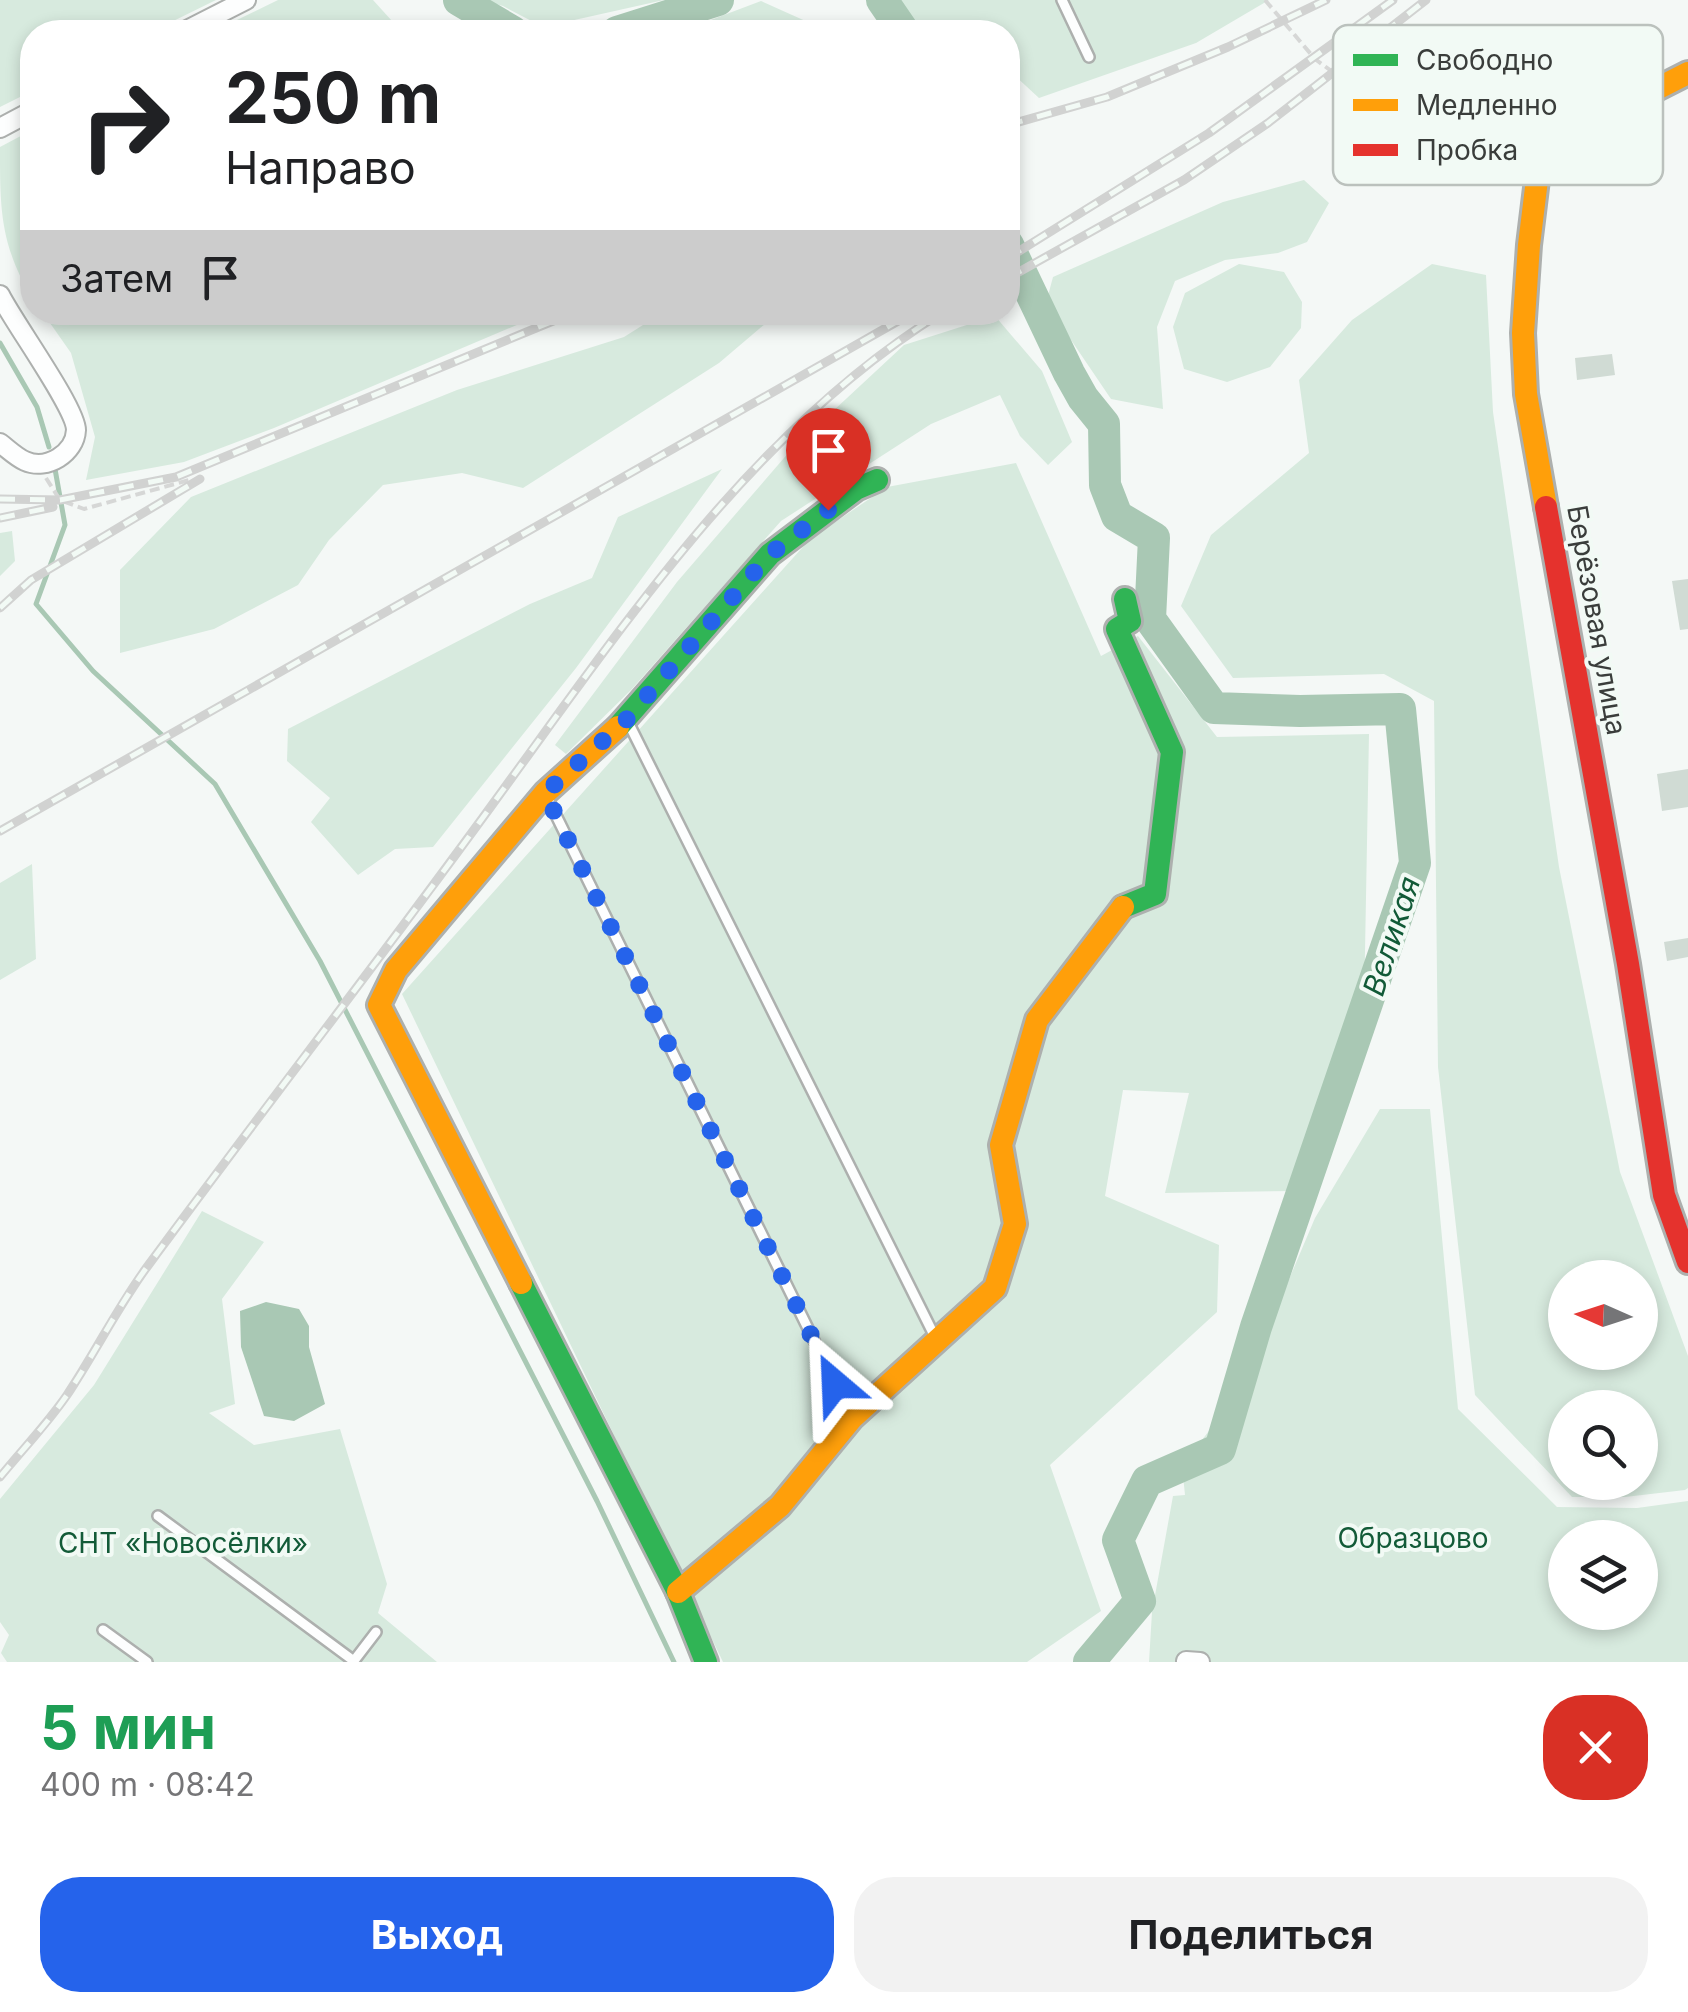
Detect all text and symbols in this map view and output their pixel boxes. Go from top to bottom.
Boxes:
legend [1333,25,1663,185]
text: Свободно [1416,43,1553,77]
text: 250 m [225,55,442,140]
icon: right [60,60,190,190]
text: Медленно [1416,88,1558,122]
text: Пробка [1416,133,1518,167]
text: Направо [225,140,416,195]
icon: arrive [193,250,248,305]
text: Затем [60,255,173,301]
pin [786,408,871,511]
icon: arrive [801,423,856,478]
street label: Берёзовая улица [1560,502,1634,738]
water label: Великая [1355,872,1427,1000]
north arrow [1548,1260,1658,1370]
map controls [1548,1260,1658,1630]
position arrow [783,1332,887,1436]
button: search [1548,1390,1658,1500]
button: layers [1548,1520,1658,1630]
park label: Образцово [1337,1521,1489,1555]
park label: СНТ «Новосёлки» [58,1526,308,1560]
text: 5 мин [40,1691,216,1763]
button: close [1543,1695,1648,1800]
text: 400 m · 08:42 [40,1765,255,1804]
button: Выход [40,1877,834,1992]
button: Поделиться [854,1877,1648,1992]

